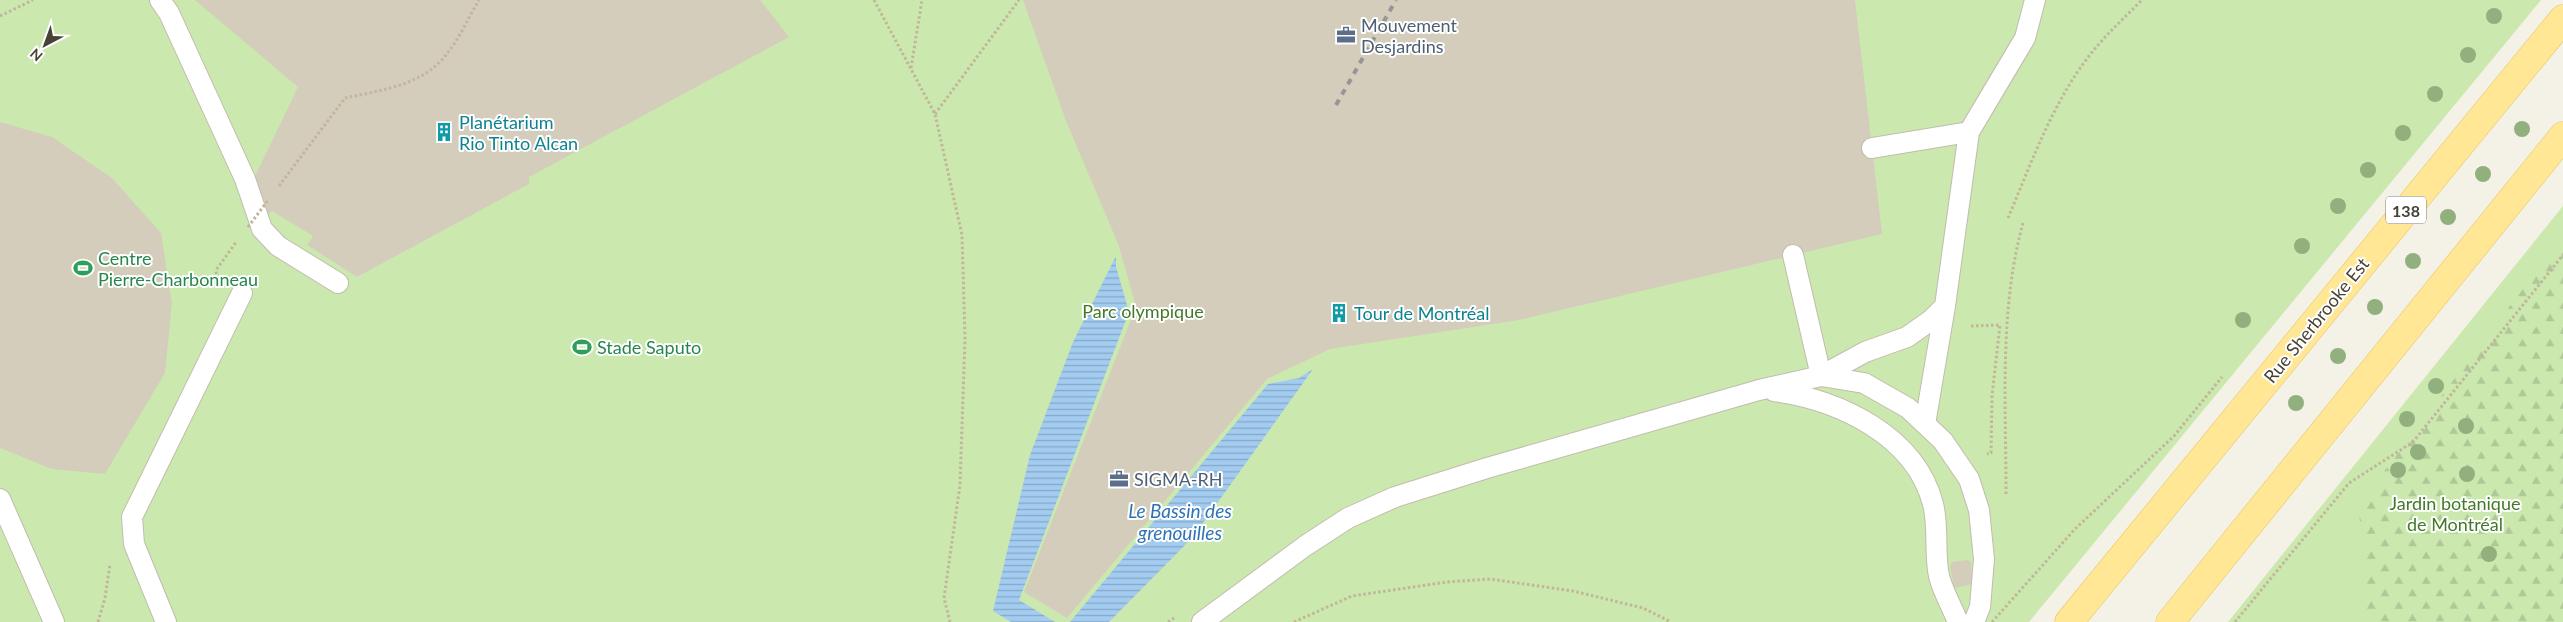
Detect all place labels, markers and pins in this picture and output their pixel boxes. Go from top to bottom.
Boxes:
place label: Mouvement Desjardins [1361,14,1457,57]
office icon: Mouvement Desjardins [1335,24,1357,46]
place label: Planétarium Rio Tinto Alcan [459,111,578,154]
building icon: Planétarium Rio Tinto Alcan [433,121,455,143]
place label: Centre Pierre-Charbonneau [98,247,258,290]
sports icon: Centre Pierre-Charbonneau [72,257,94,279]
building icon: Tour de Montréal [1328,302,1350,324]
place label: Tour de Montréal [1354,302,1490,324]
sports icon: Stade Saputo [571,336,593,358]
place label: Stade Saputo [597,336,701,358]
office icon: SIGMA-RH [1108,468,1130,490]
place label: SIGMA-RH [1134,468,1223,490]

